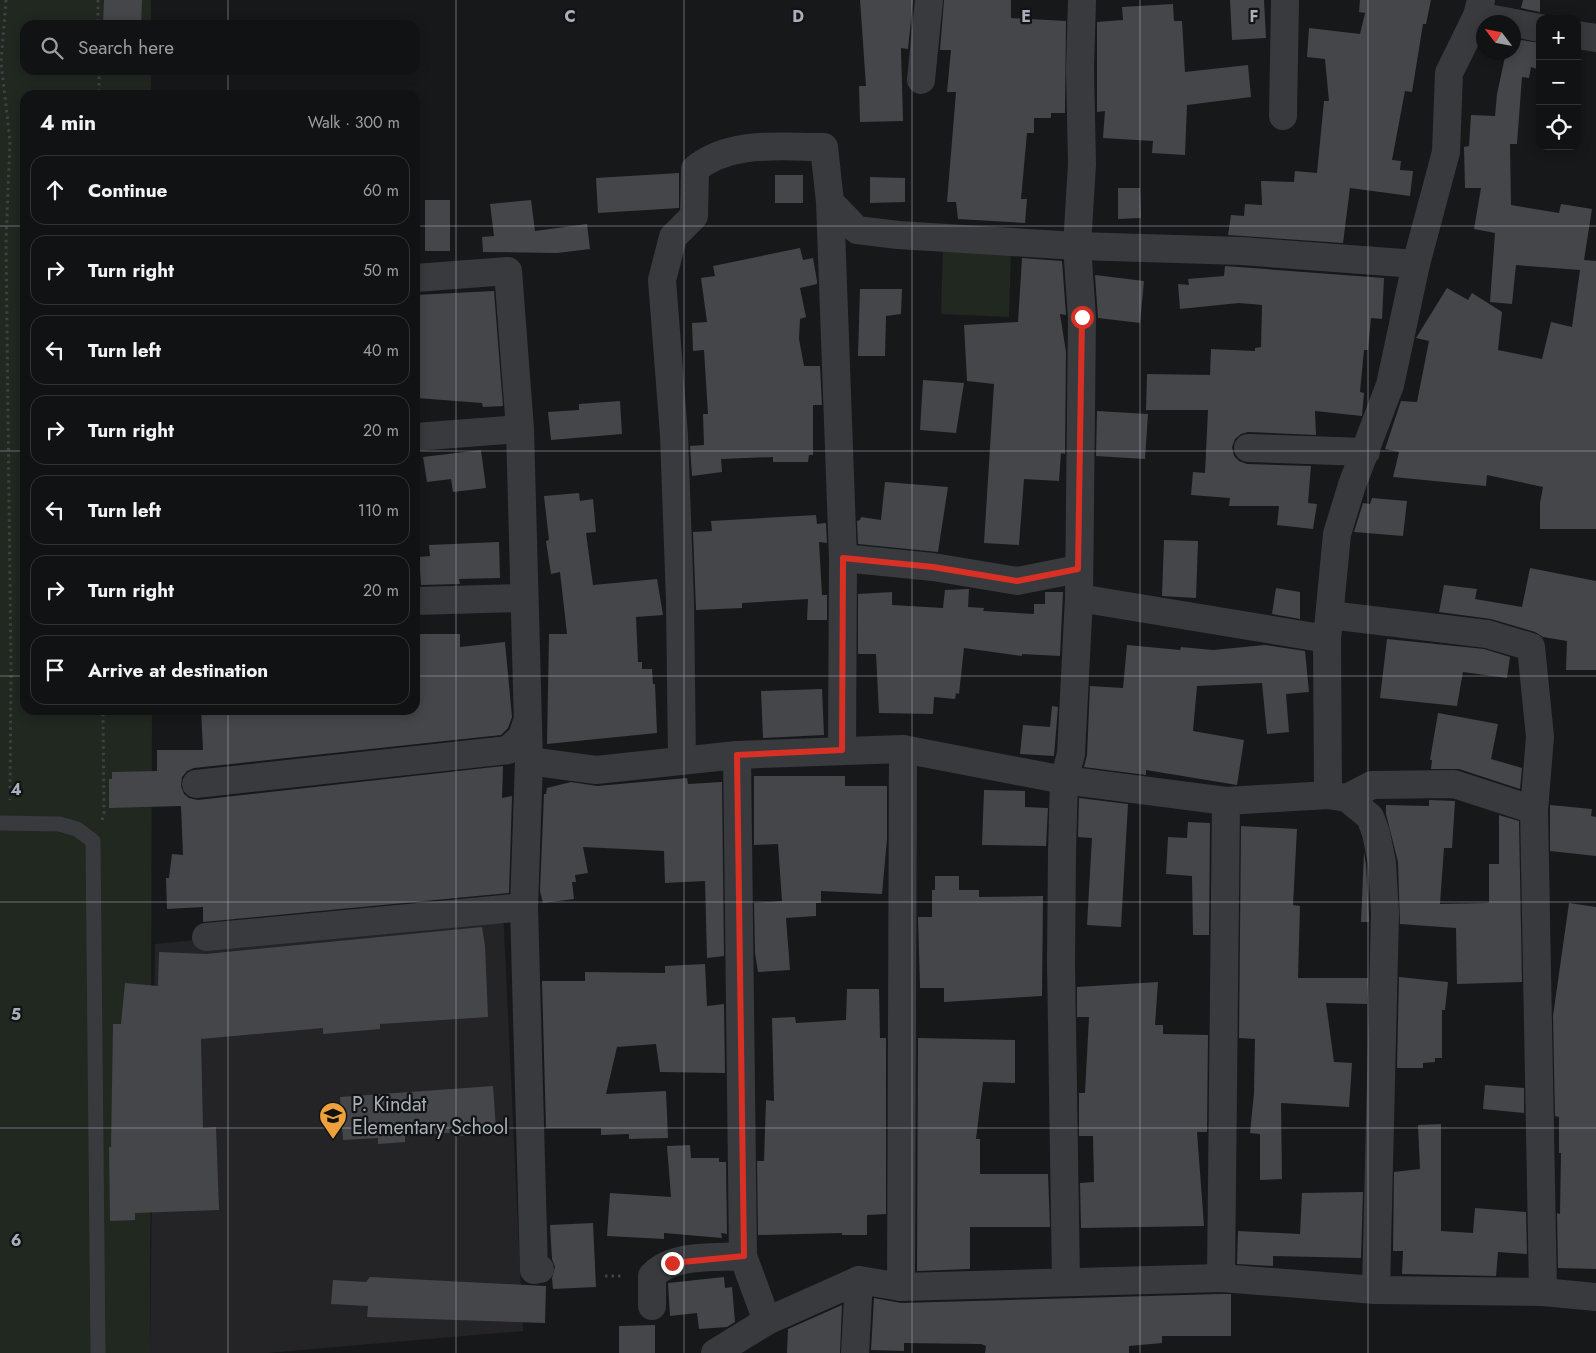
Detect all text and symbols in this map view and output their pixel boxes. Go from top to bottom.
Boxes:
text: C [564,5,576,28]
text: D [792,5,804,28]
text: E [1021,5,1031,28]
text: F [1250,5,1258,28]
north arrow [1476,15,1521,60]
map controls [1536,15,1581,150]
button: + [1536,15,1581,60]
search box [20,20,420,75]
icon: search [38,34,66,62]
text: Search here [78,34,174,61]
button: − [1536,60,1581,105]
button: locate [1536,105,1581,150]
text: 4 min [40,108,96,138]
text: Walk · 300 m [308,111,400,134]
icon: ahead [41,176,69,204]
text: Continue [88,177,167,204]
text: 60 m [363,179,399,202]
icon: right [41,256,69,284]
text: Turn right [88,257,174,284]
text: 50 m [363,259,399,282]
route start [1071,306,1094,329]
icon: left [41,336,69,364]
text: Turn left [88,337,161,364]
text: 40 m [363,339,399,362]
icon: right [41,416,69,444]
text: Turn right [88,417,174,444]
text: 20 m [363,419,399,442]
icon: left [41,496,69,524]
text: Turn left [88,497,161,524]
text: 110 m [358,499,399,522]
icon: right [41,576,69,604]
text: Turn right [88,577,174,604]
text: 20 m [363,579,399,602]
icon: arrive [41,656,69,684]
text: Arrive at destination [88,657,268,684]
text: 4 [10,778,22,801]
text: 5 [11,1003,21,1026]
place label: P. Kindat Elementary School [352,1090,508,1142]
school or university icon: P. Kindat Elementary School [318,1101,348,1140]
text: 6 [11,1229,21,1252]
route end [661,1252,684,1275]

